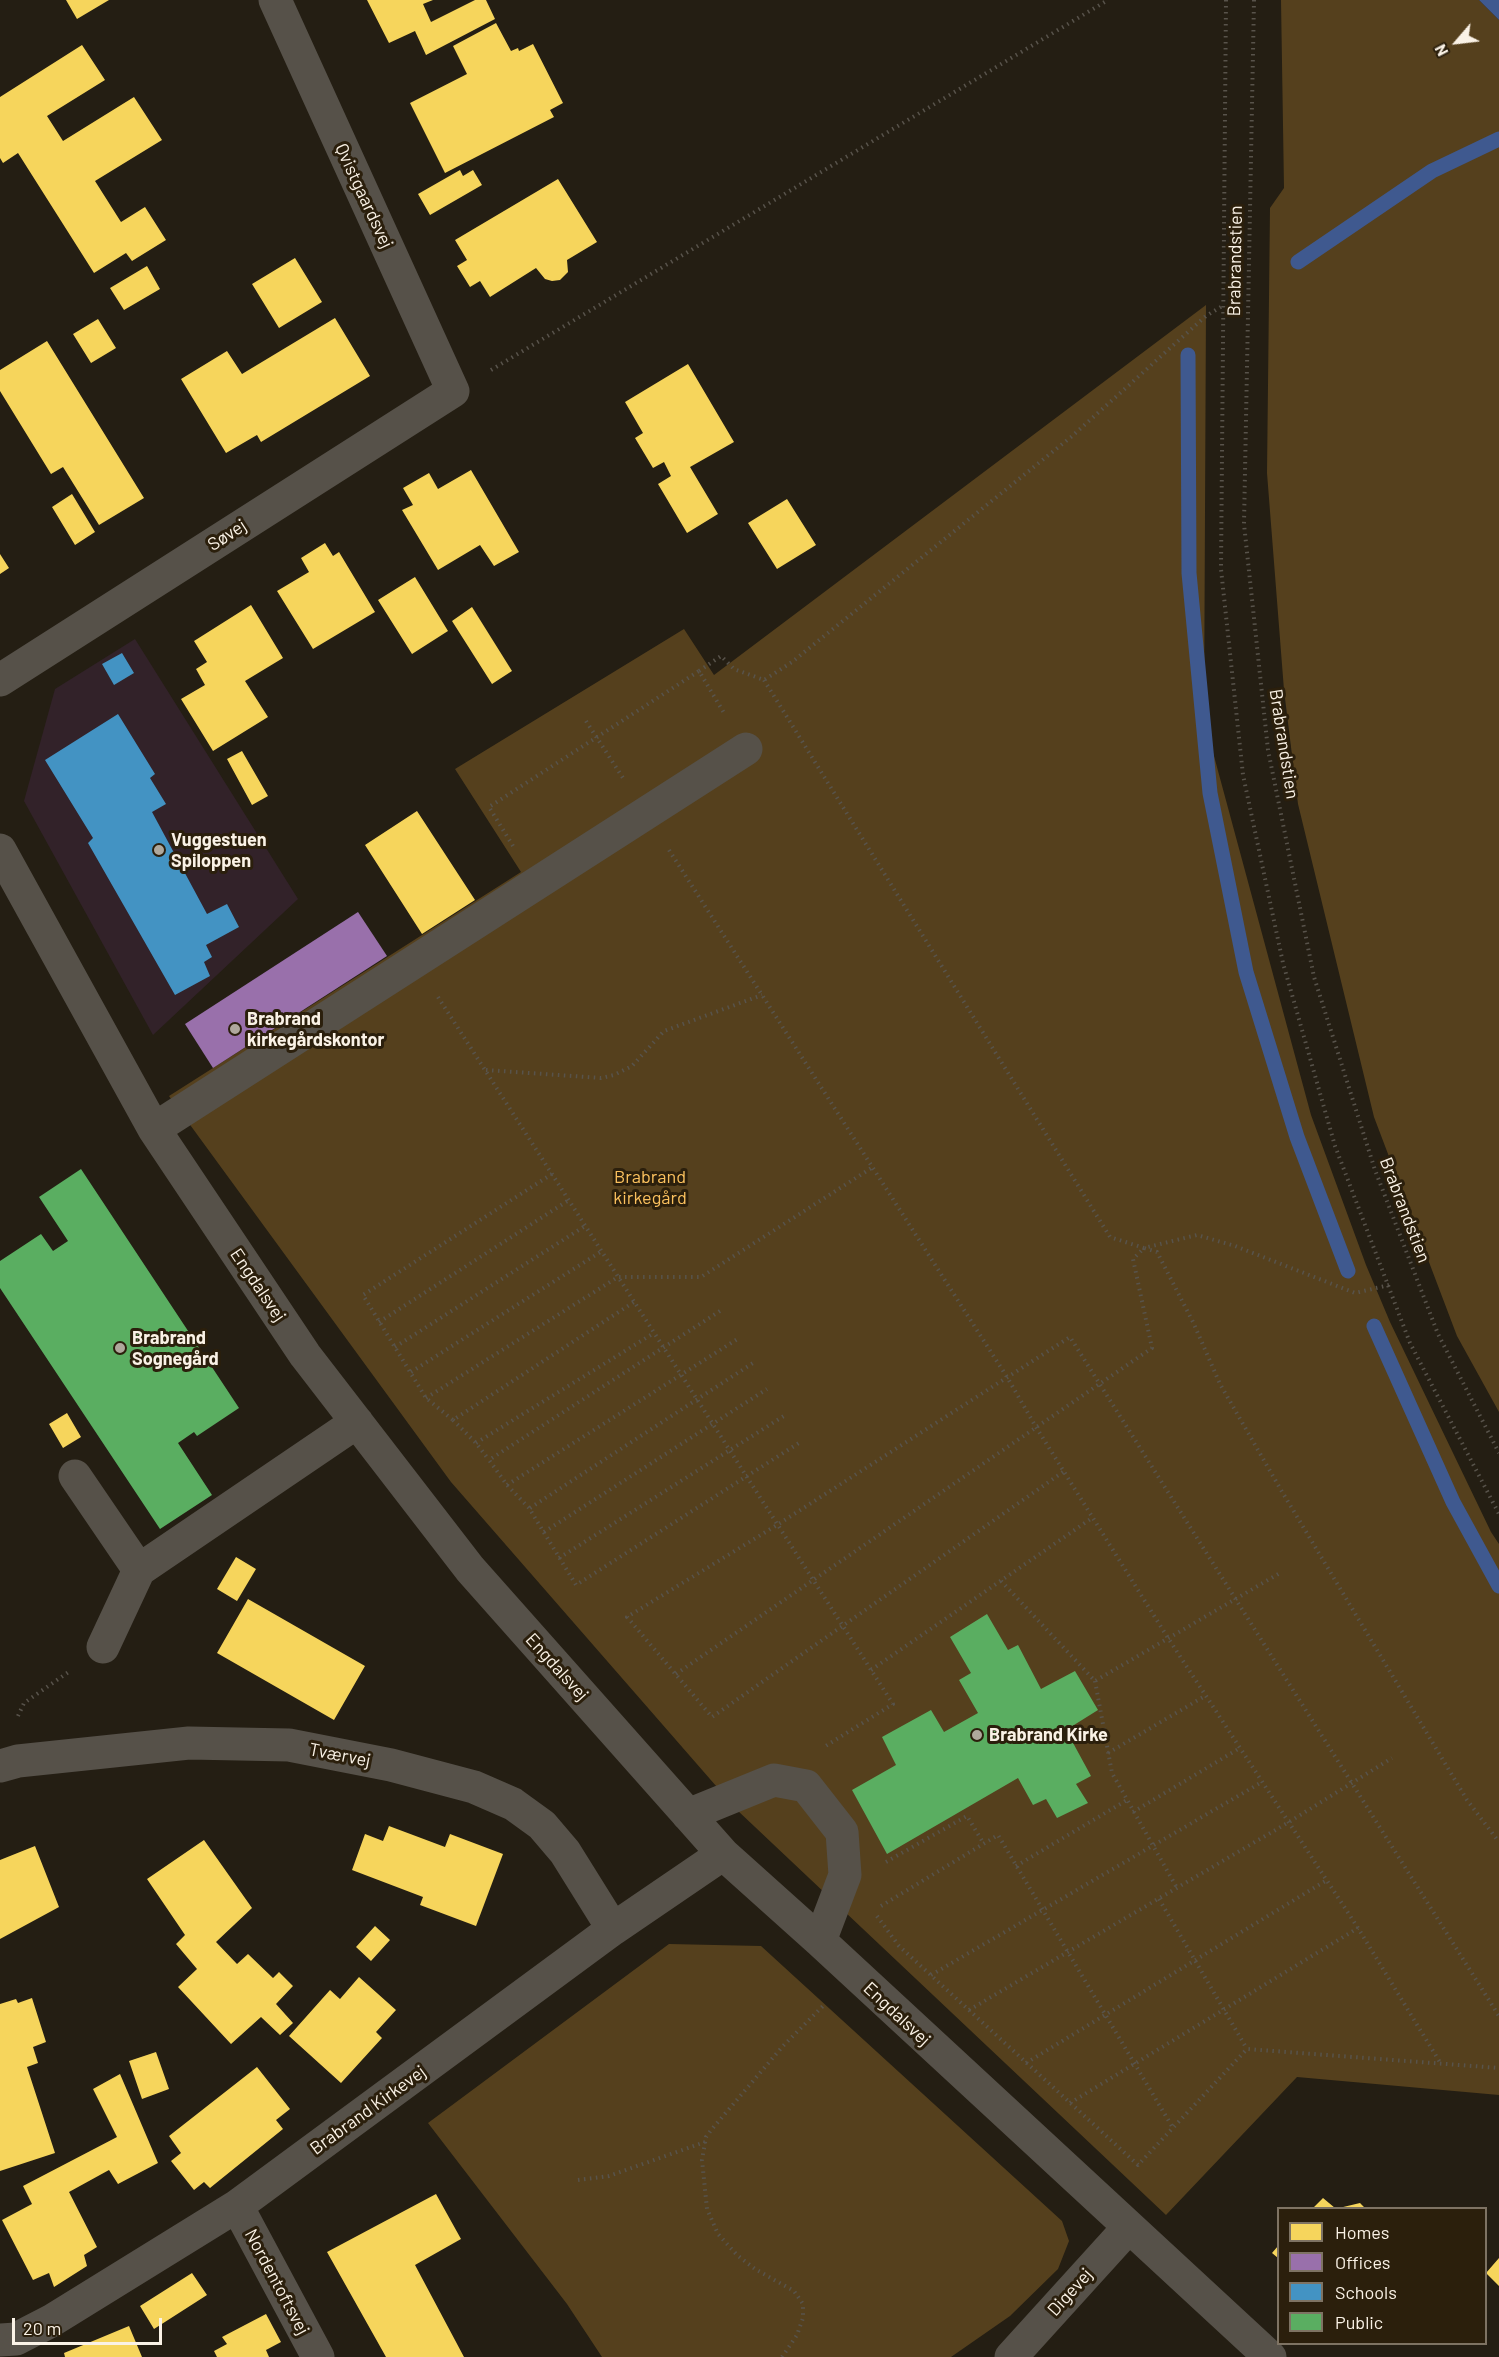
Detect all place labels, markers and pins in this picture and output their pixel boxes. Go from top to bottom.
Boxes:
place label: Vuggestuen Spiloppen [171,829,267,872]
marker: Vuggestuen Spiloppen [152,843,166,857]
place label: Brabrand kirkegårdskontor [247,1008,384,1050]
marker: Brabrand kirkegårdskontor [228,1022,242,1036]
place label: Brabrand Sognegård [132,1327,219,1370]
marker: Brabrand Sognegård [113,1341,127,1355]
place label: Brabrand Kirke [989,1724,1108,1746]
marker: Brabrand Kirke [970,1728,984,1742]

